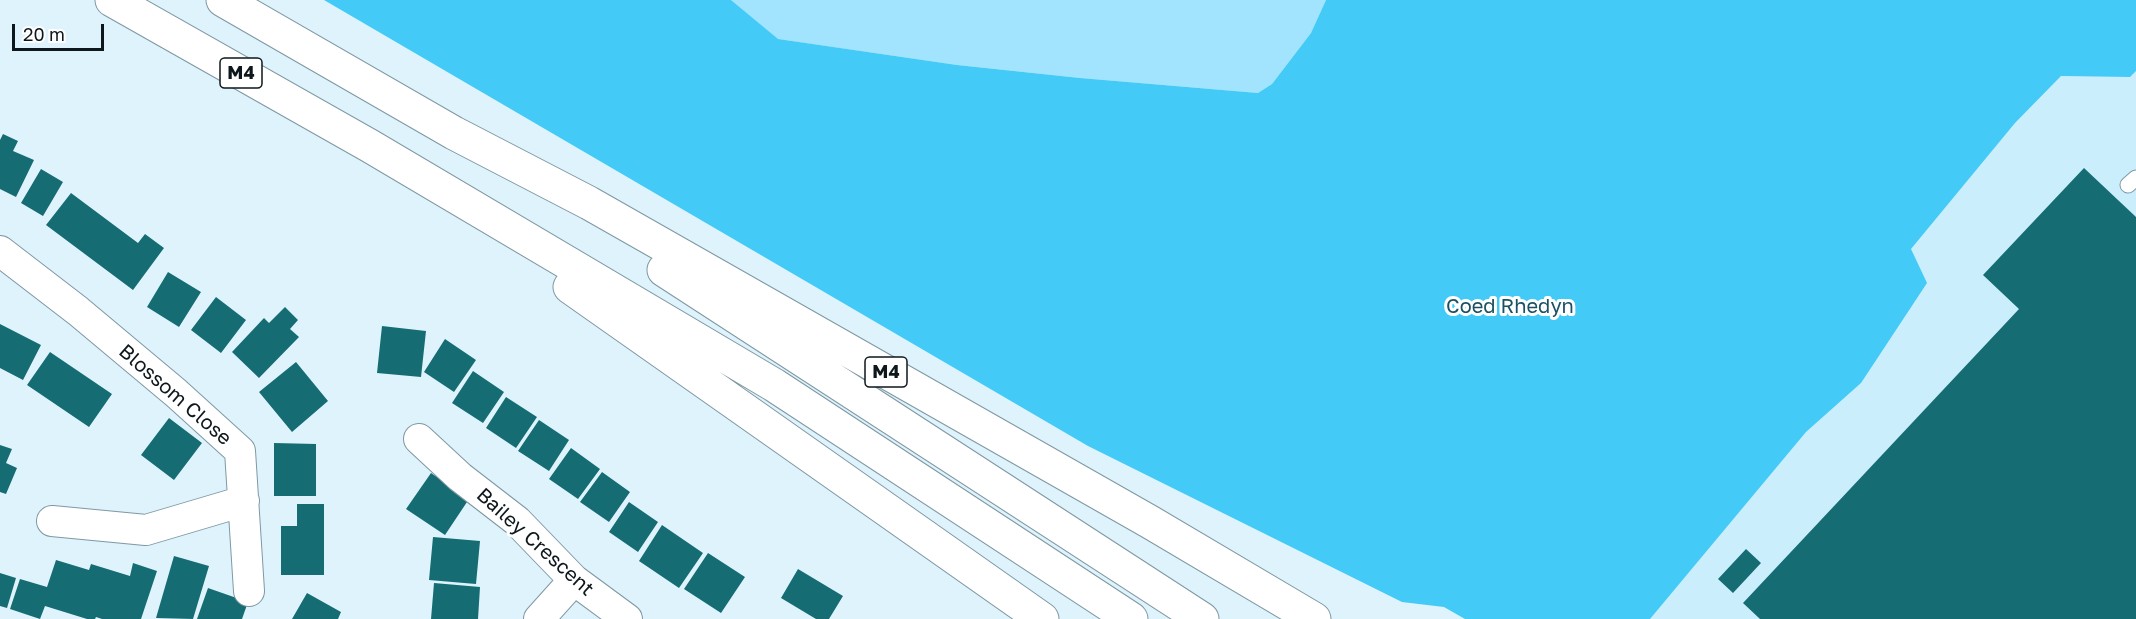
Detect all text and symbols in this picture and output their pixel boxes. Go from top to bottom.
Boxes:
scale bar [15,12,106,50]
text: 20 m [23,23,65,45]
road number: M4 [220,58,262,88]
park label: Coed Rhedyn [1446,295,1574,319]
street label: Blossom Close [114,340,236,450]
road number: M4 [865,357,907,387]
street label: Bailey Crescent [471,483,599,601]

